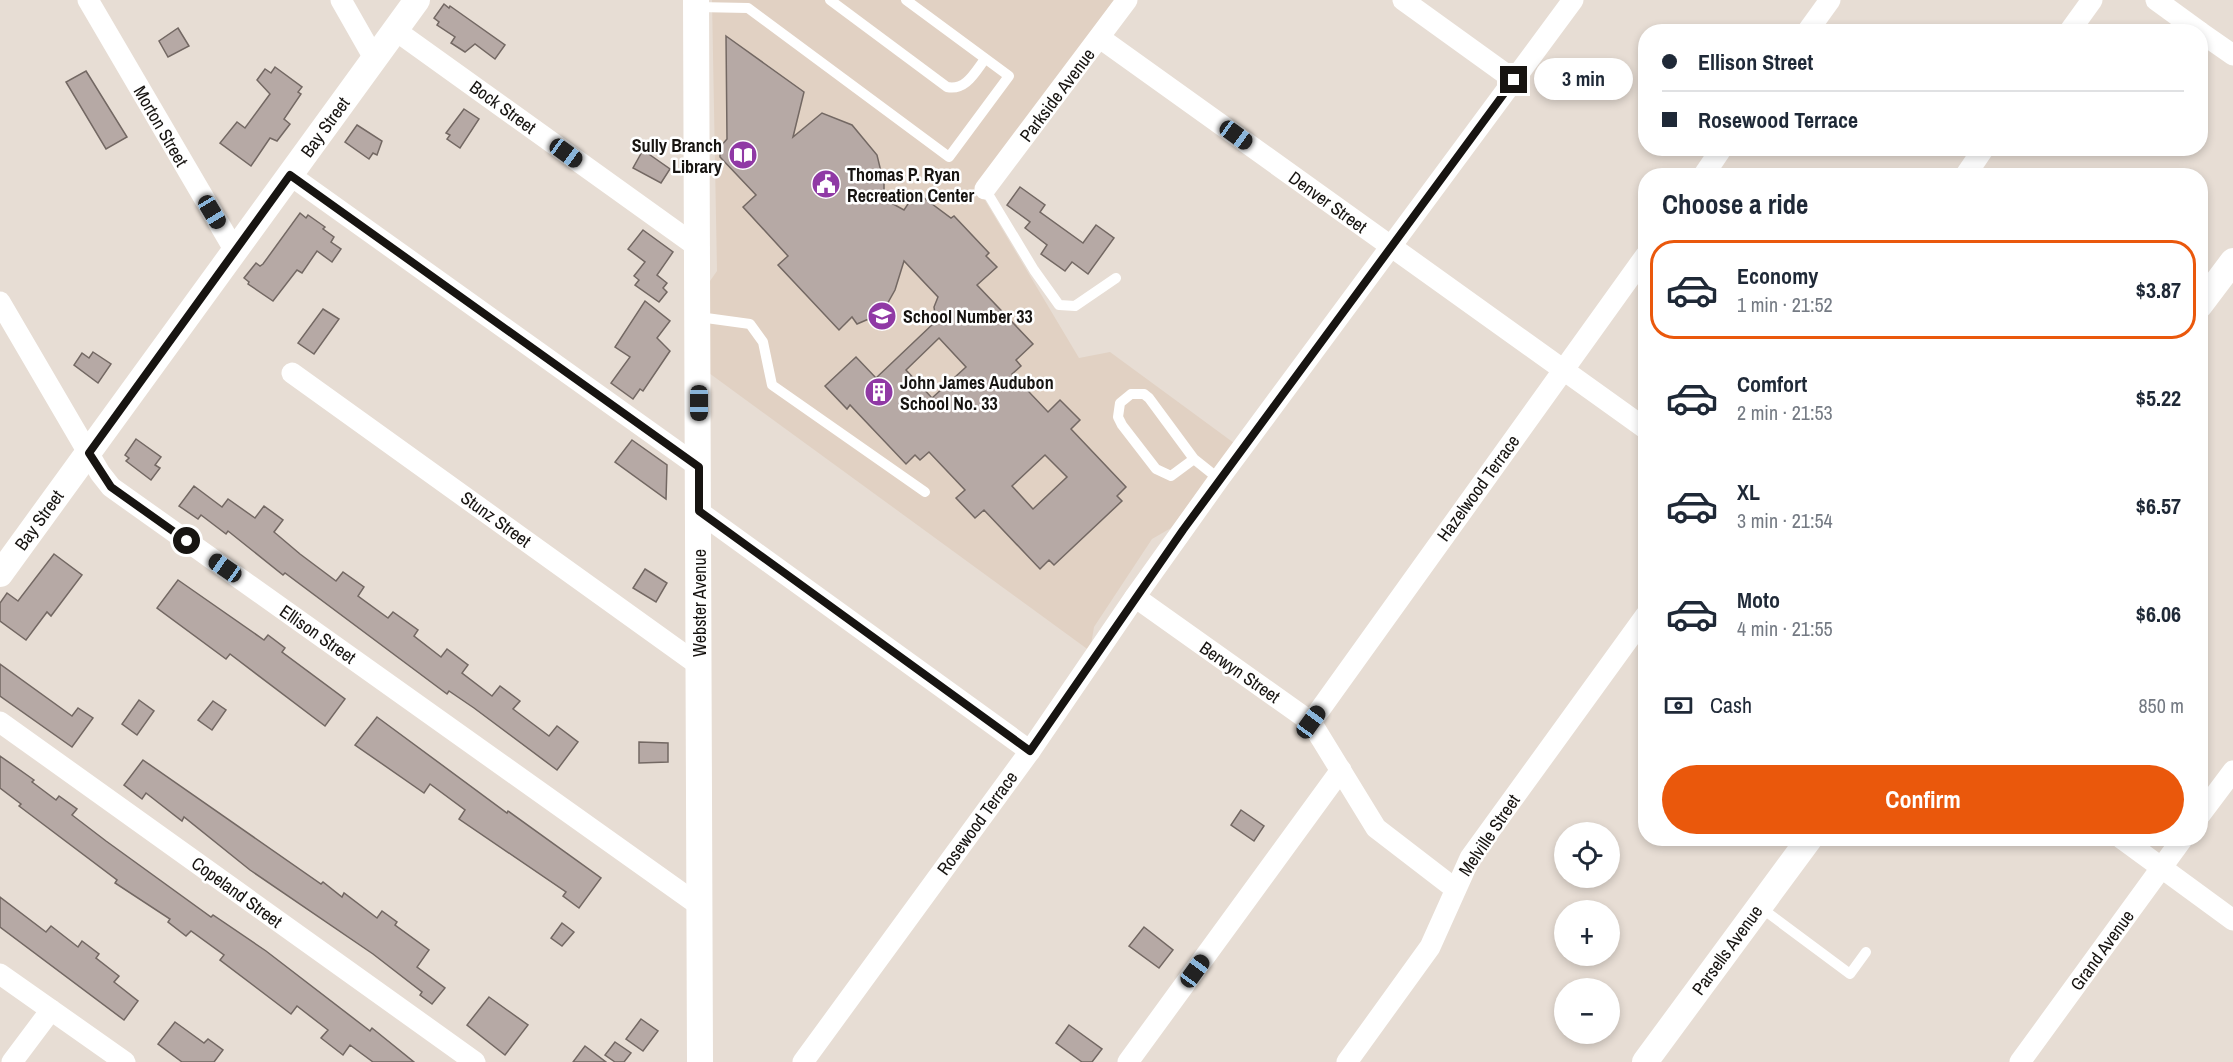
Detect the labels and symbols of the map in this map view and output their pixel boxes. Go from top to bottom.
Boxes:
street label: Parkside Avenue [1014,43,1100,147]
callout: 3 min [1535,59,1634,101]
route end [1500,66,1527,93]
street label: Bock Street [465,74,541,140]
street label: Morton Street [128,81,194,171]
street label: Bay Street [295,92,355,162]
car [1216,117,1256,153]
place label: Sully Branch Library [632,133,723,179]
car [546,135,586,171]
library icon: Sully Branch Library [727,139,759,171]
place label: Thomas P. Ryan Recreation Center [847,162,974,208]
street label: Denver Street [1284,165,1372,239]
public building icon: Thomas P. Ryan Recreation Center [810,168,842,200]
car [195,192,229,232]
school or university icon: School Number 33 [866,300,898,332]
place label: School Number 33 [903,304,1033,329]
place label: John James Audubon School No. 33 [900,370,1054,416]
building icon: John James Audubon School No. 33 [863,376,895,408]
car [690,385,708,421]
street label: Hazelwood Terrace [1431,430,1525,546]
street label: Bay Street [9,485,69,555]
street label: Stunz Street [456,485,536,553]
route start [173,527,200,554]
street label: Webster Avenue [687,549,712,657]
car [205,550,245,586]
street label: Ellison Street [275,599,361,669]
street label: Berwyn Street [1195,635,1285,709]
car [1293,702,1329,742]
street label: Rosewood Terrace [931,766,1023,880]
street label: Melville Street [1452,789,1526,881]
street label: Copeland Street [187,851,287,933]
street label: Parsells Avenue [1686,900,1768,1000]
street label: Grand Avenue [2064,905,2140,995]
car [1177,951,1213,991]

